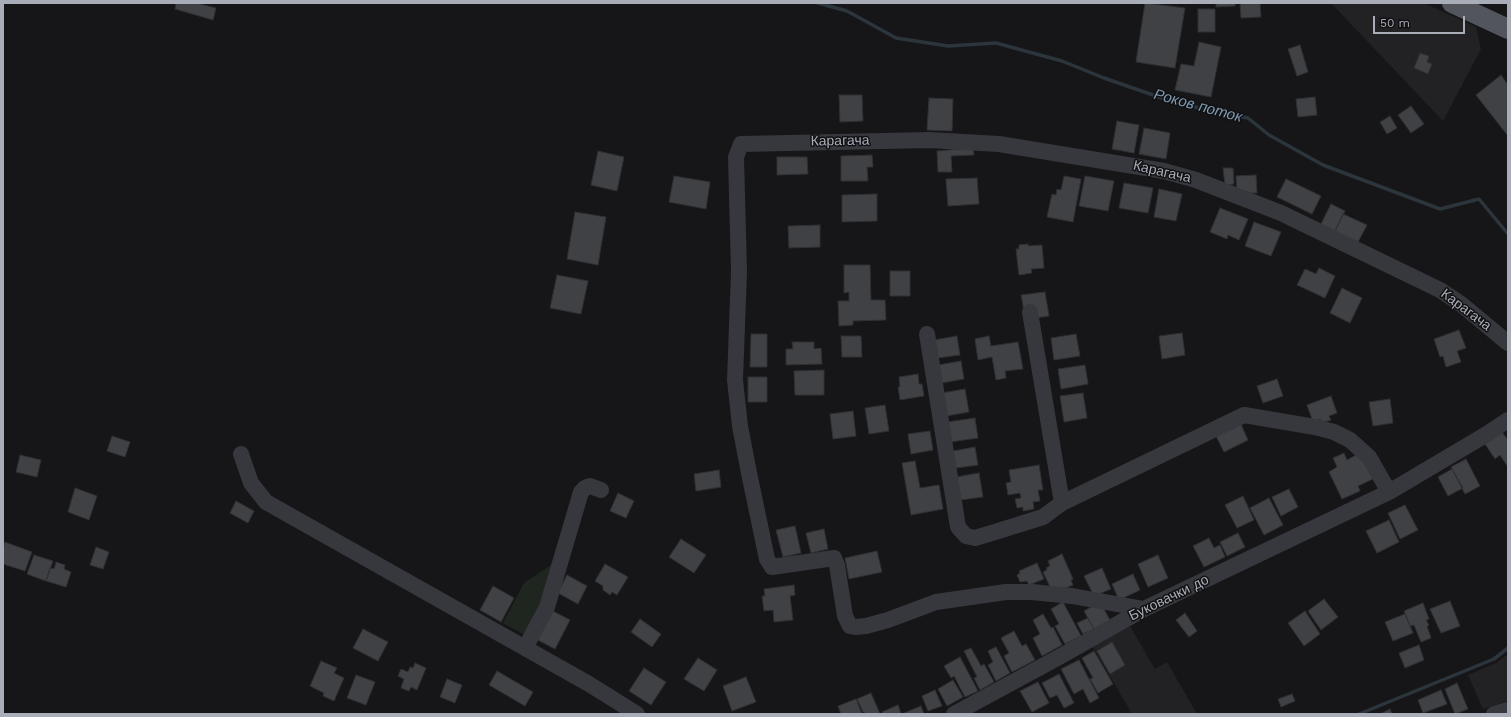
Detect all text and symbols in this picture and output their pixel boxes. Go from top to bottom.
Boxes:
scale bar [1375,8,1467,34]
text: 50 m [1380,16,1410,30]
water label: Роков поток [1152,86,1244,126]
street label: Карагача [810,132,870,150]
street label: Карагача [1131,157,1193,187]
street label: Карагача [1437,286,1495,334]
street label: Буковачки до [1126,571,1212,625]

